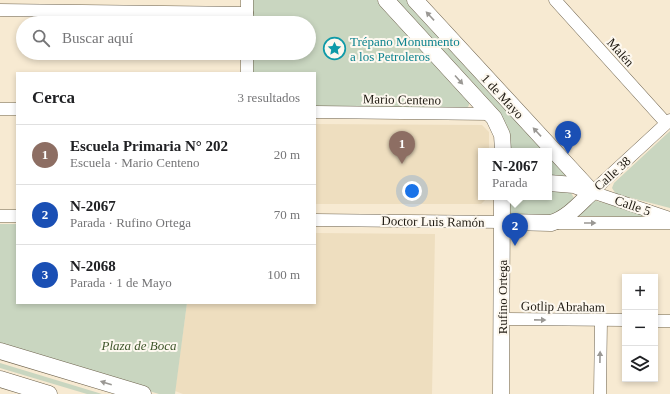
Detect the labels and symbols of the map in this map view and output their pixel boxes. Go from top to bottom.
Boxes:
one-way arrow [425,11,434,21]
place label: Trépano Monumento a los Petroleros [350,34,460,64]
place icon: Trépano Monumento a los Petroleros [322,35,348,61]
street label: Malén [604,35,638,70]
street label: 1 de Mayo [478,71,527,122]
one-way arrow [455,75,464,86]
street label: Mario Centeno [363,91,441,108]
pin: 3 [555,121,581,154]
one-way arrow [532,127,542,137]
pin: 1 [389,131,415,164]
street label: Calle 38 [591,153,634,194]
your location [402,181,422,201]
street label: Calle 5 [613,192,653,219]
street label: Doctor Luis Ramón [381,213,485,230]
pin: 2 [502,213,528,246]
one-way arrow [584,220,597,226]
street label: Rufino Ortega [495,259,510,334]
street label: Gotlip Abraham [521,298,605,315]
one-way arrow [534,317,547,323]
park label: Plaza de Boca [100,338,177,353]
one-way arrow [597,350,603,363]
one-way arrow [99,380,111,386]

